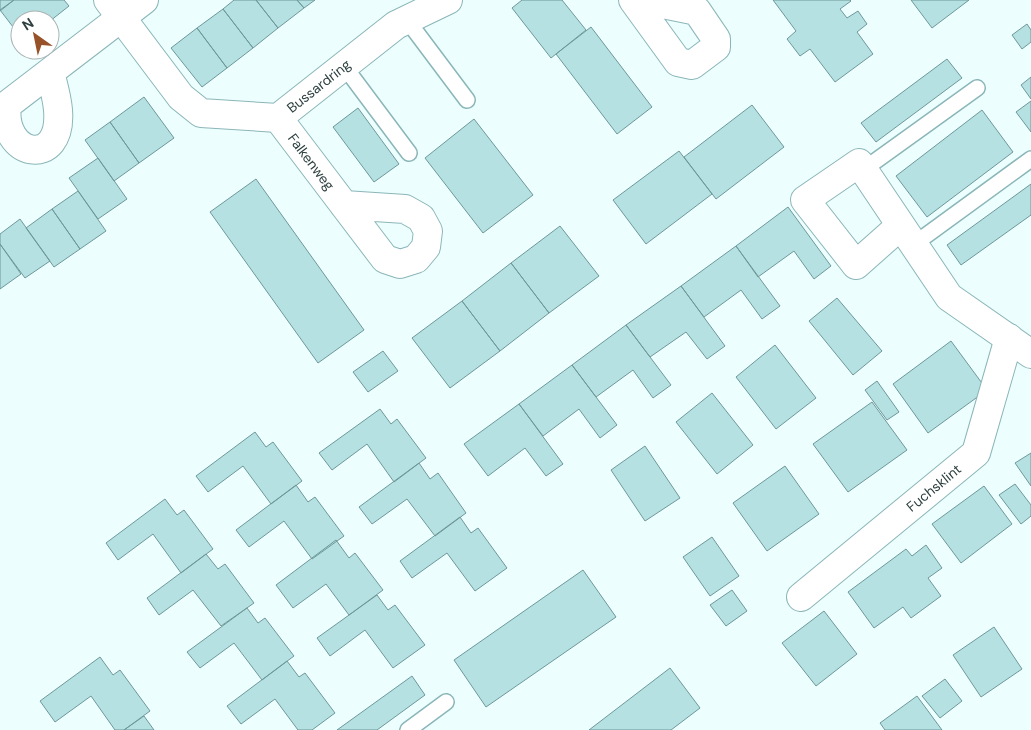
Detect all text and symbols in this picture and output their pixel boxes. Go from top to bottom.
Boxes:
north arrow [10,10,60,60]
text: N [19,14,37,34]
street label: Bussardring [283,55,354,117]
street label: Falkenweg [284,130,339,194]
street label: Fuchsklint [903,460,965,516]

